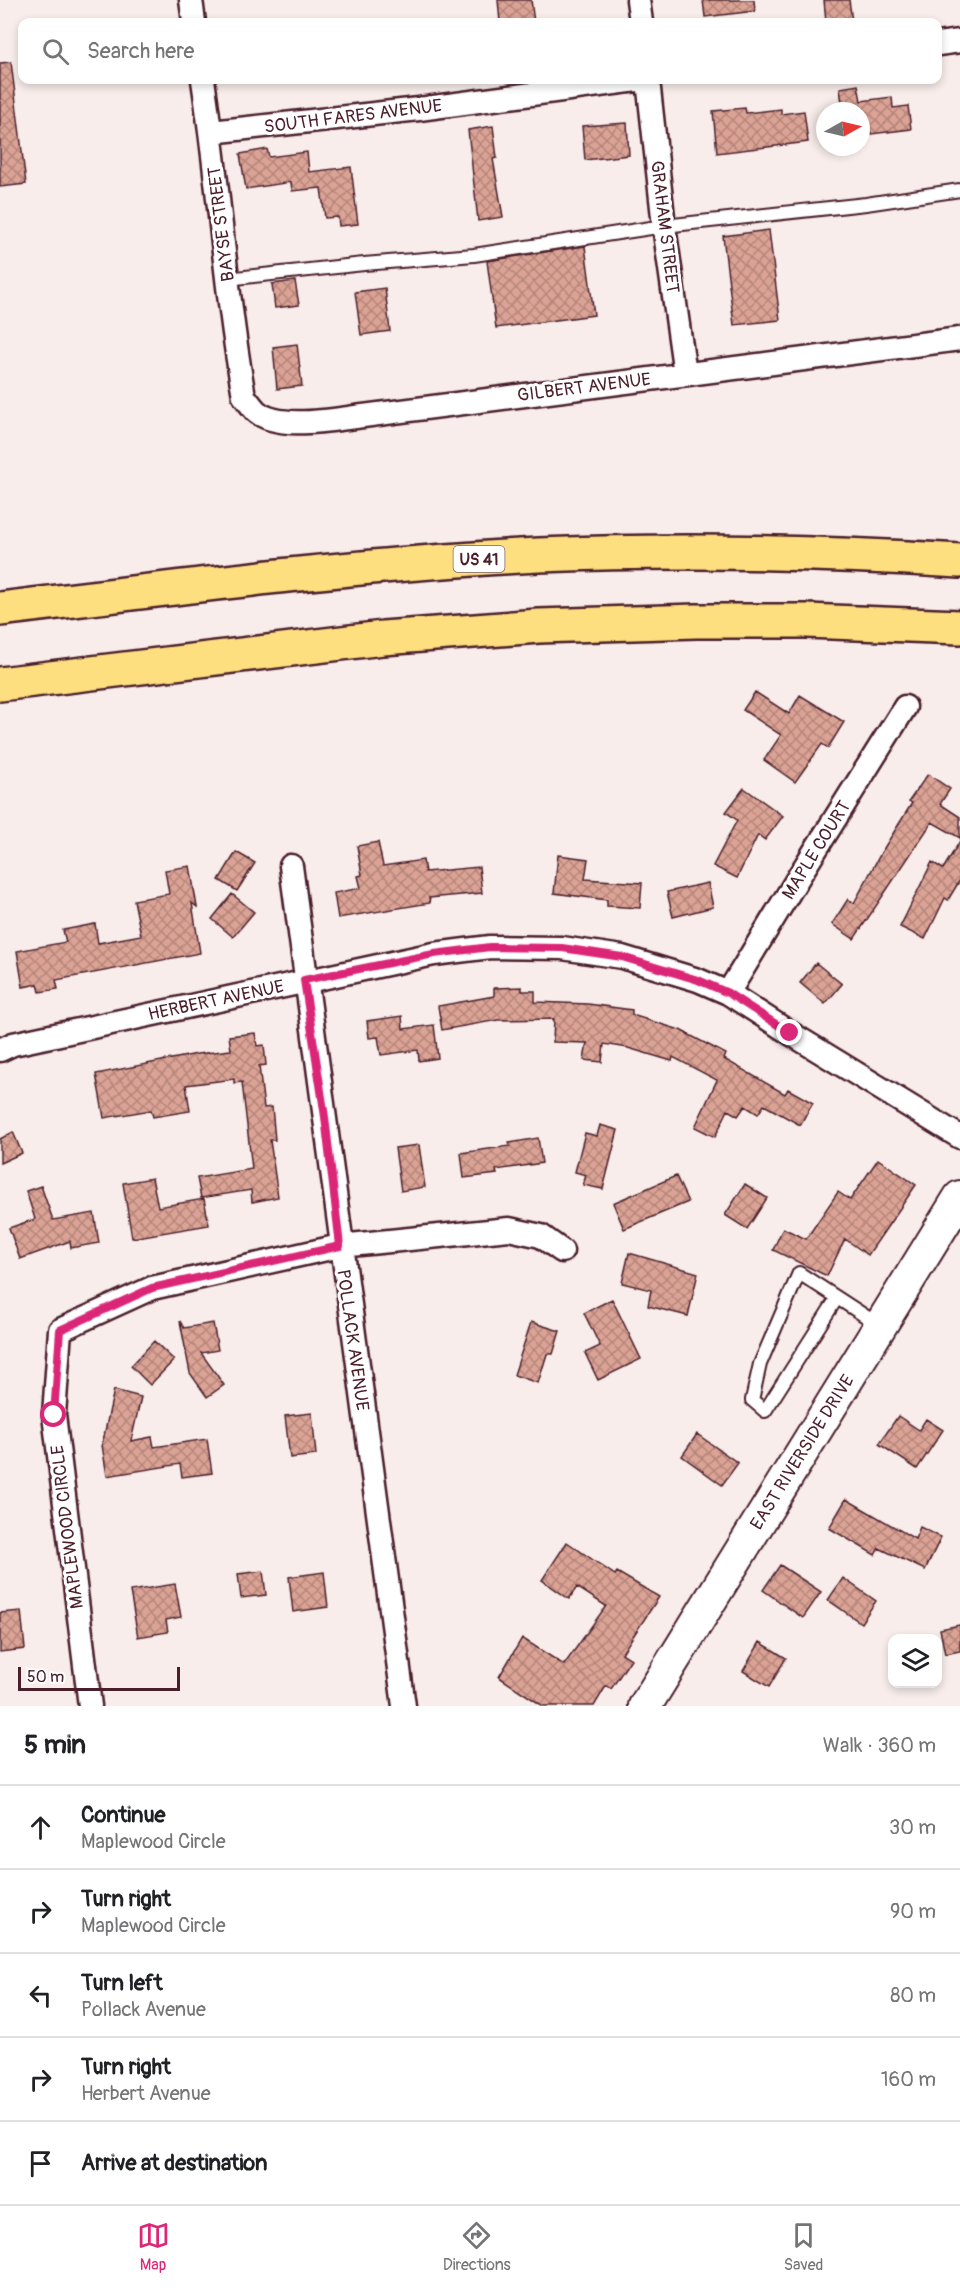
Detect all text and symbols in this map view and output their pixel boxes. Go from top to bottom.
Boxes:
search box [18,18,942,84]
icon: search [39,35,72,68]
text: Search here [87,37,194,65]
street label: SOUTH FARES AVENUE [263,94,443,139]
north arrow [816,102,870,156]
street label: GRAHAM STREET [645,159,684,295]
street label: BAYSE STREET [203,165,240,283]
street label: GILBERT AVENUE [516,368,652,407]
road number: US 41 [454,546,504,572]
street label: MAPLE COURT [777,797,856,904]
street label: HERBERT AVENUE [146,975,286,1026]
route end [776,1019,802,1045]
street label: POLLACK AVENUE [331,1268,374,1412]
street label: EAST RIVERSIDE DRIVE [745,1370,859,1534]
route start [40,1401,66,1427]
street label: MAPLEWOOD CIRCLE [46,1444,89,1610]
map controls [888,1634,942,1688]
button: layers [888,1634,942,1688]
scale bar [18,1664,180,1692]
text: 50 m [27,1667,64,1687]
text: 5 min [24,1729,86,1761]
text: Walk · 360 m [823,1733,936,1758]
text: Continue [81,1801,165,1829]
icon: ahead [24,1811,57,1844]
text: 30 m [889,1815,936,1840]
text: Maplewood Circle [81,1829,226,1854]
text: Turn right [81,1885,171,1913]
icon: right [24,1895,57,1928]
text: 90 m [890,1899,936,1924]
text: Maplewood Circle [81,1913,226,1938]
text: Turn left [81,1969,163,1997]
icon: left [24,1979,57,2012]
text: 80 m [890,1983,936,2008]
text: Pollack Avenue [81,1997,206,2022]
text: Turn right [81,2053,171,2081]
icon: right [24,2063,57,2096]
text: 160 m [881,2067,936,2092]
text: Herbert Avenue [81,2081,211,2106]
icon: arrive [24,2147,57,2180]
text: Arrive at destination [81,2149,267,2177]
tab: Map [137,2219,170,2275]
tab: Directions [443,2219,511,2275]
tab: Saved [784,2219,823,2275]

